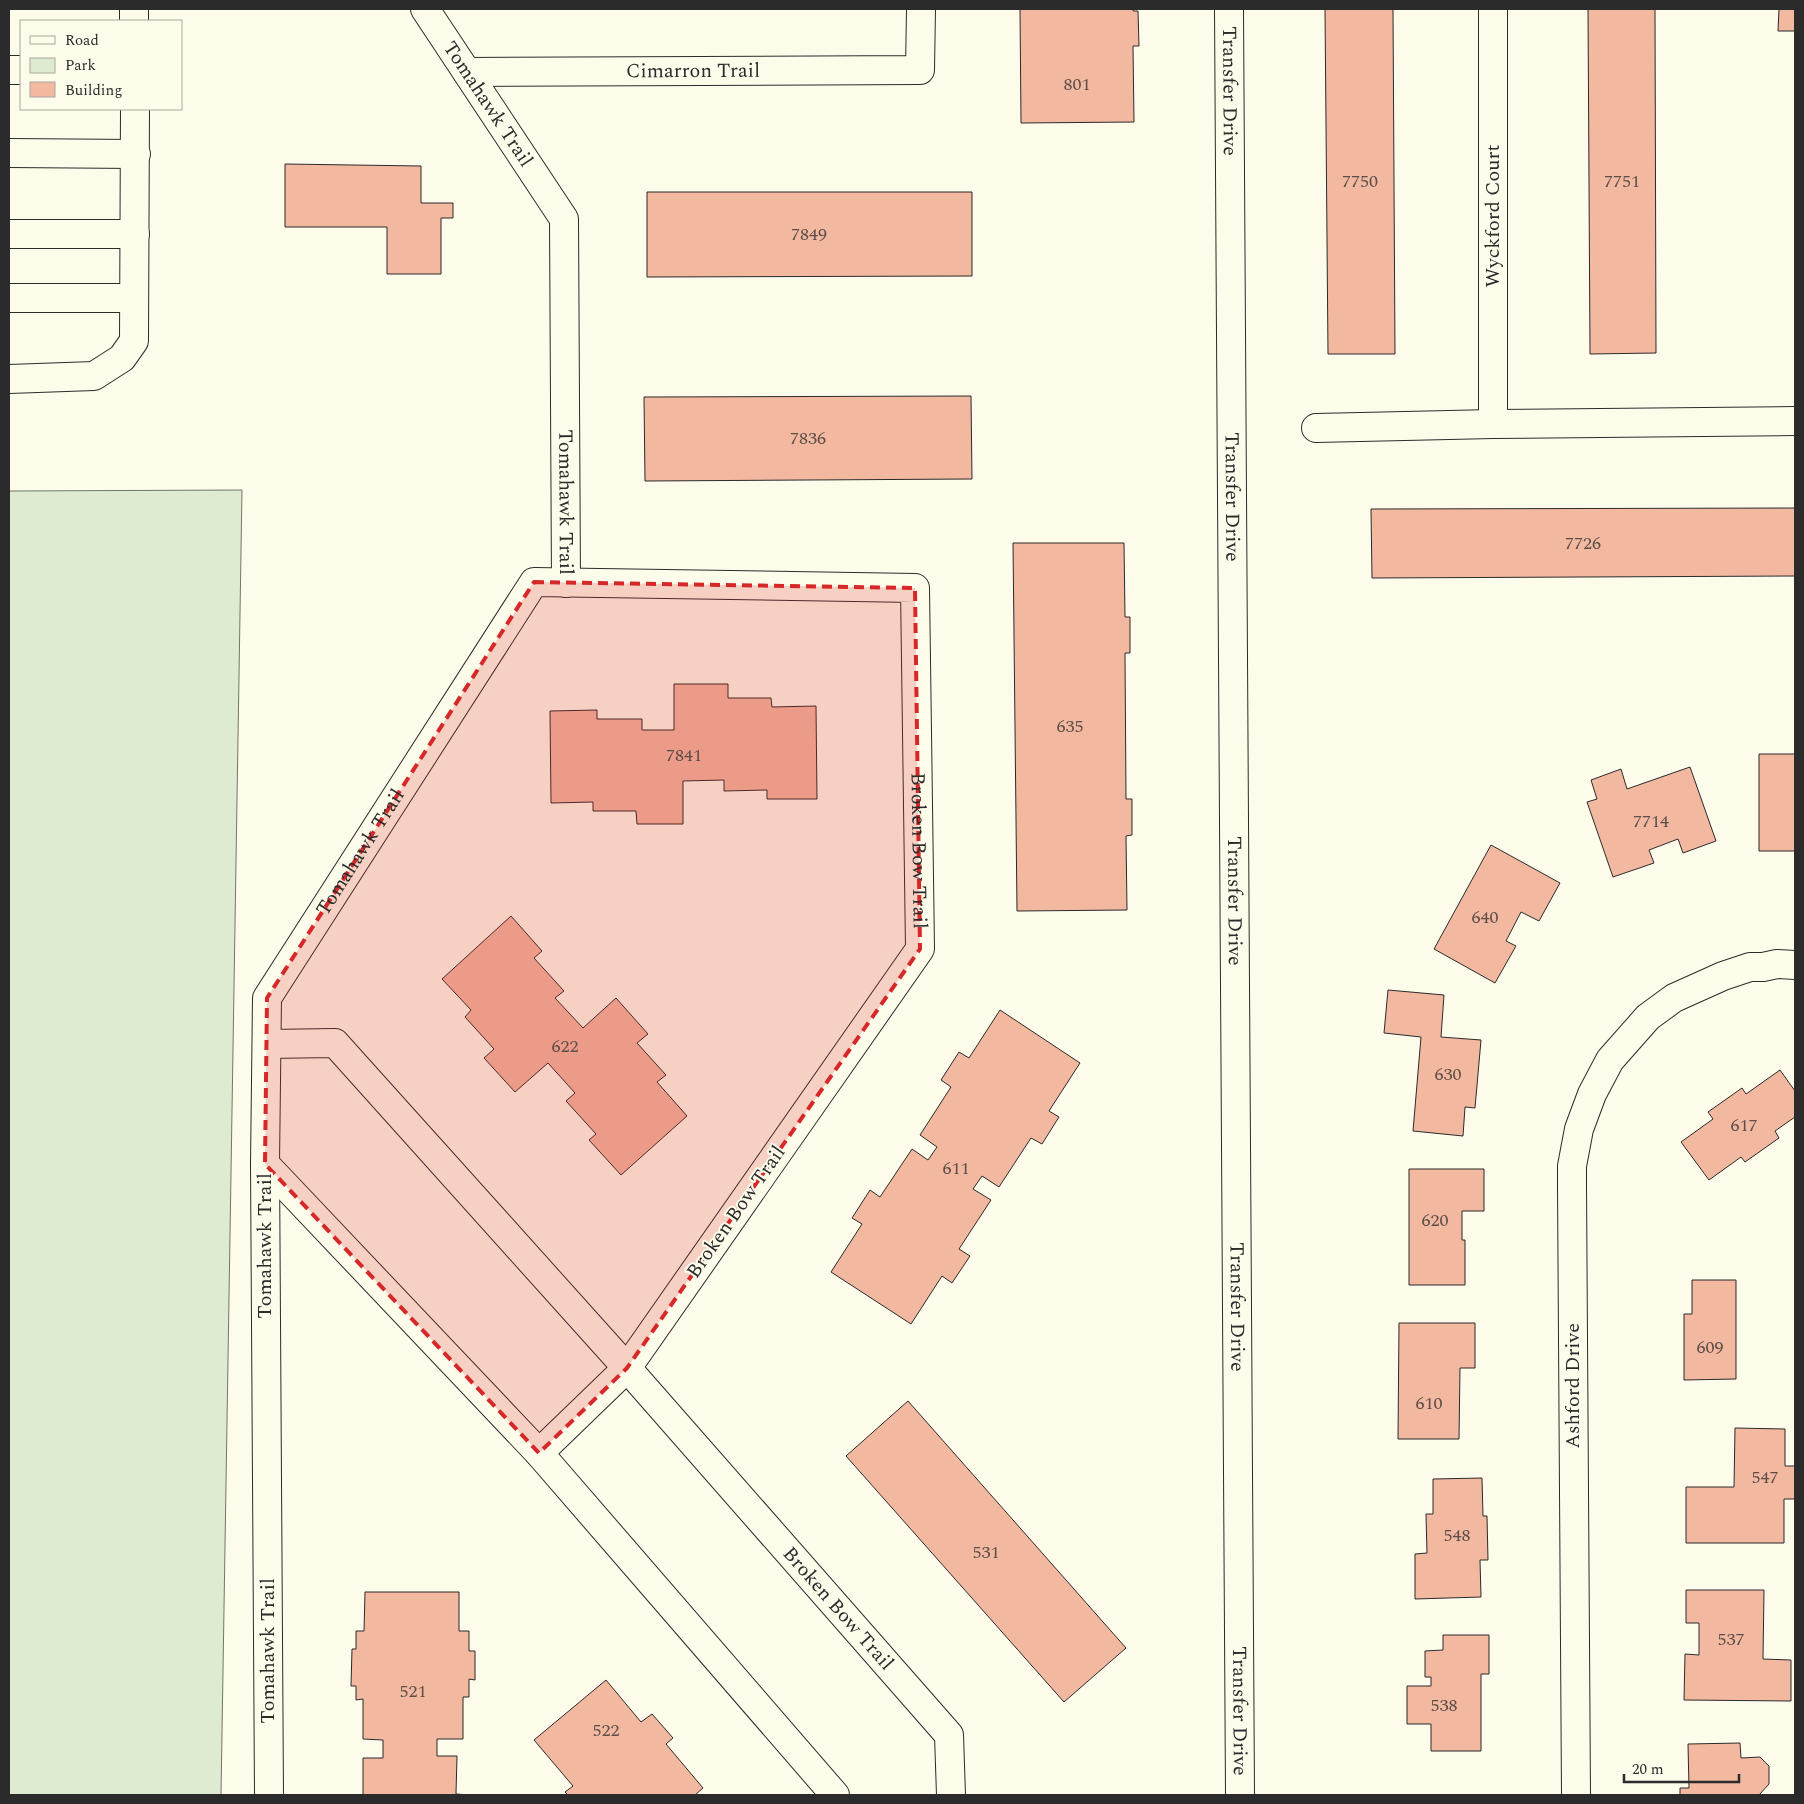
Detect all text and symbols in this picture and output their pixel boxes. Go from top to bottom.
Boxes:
legend [20,20,182,110]
street label: Transfer Drive [1214,26,1245,156]
text: Road [65,29,99,52]
street label: Tomahawk Trail [435,35,541,173]
text: Park [65,54,96,77]
street label: Cimarron Trail [626,56,760,86]
house number: 801 [1064,71,1091,98]
text: Building [65,79,122,102]
street label: Wyckford Court [1478,144,1508,288]
house number: 7750 [1342,168,1378,195]
house number: 7751 [1604,168,1640,195]
house number: 7849 [791,221,827,248]
house number: 7836 [790,425,826,452]
street label: Tomahawk Trail [550,429,581,575]
street label: Transfer Drive [1217,432,1247,562]
house number: 7726 [1565,530,1601,557]
house number: 635 [1057,713,1084,740]
house number: 7841 [666,742,702,769]
street label: Broken Bow Trail [903,772,935,929]
street label: Tomahawk Trail [308,783,412,922]
house number: 7714 [1633,808,1669,835]
street label: Transfer Drive [1219,836,1250,966]
house number: 640 [1472,904,1499,931]
house number: 622 [552,1033,579,1060]
house number: 630 [1435,1061,1462,1088]
house number: 617 [1731,1112,1758,1139]
street label: Broken Bow Trail [679,1139,793,1285]
house number: 611 [943,1155,970,1182]
street label: Tomahawk Trail [250,1173,280,1319]
house number: 620 [1422,1207,1449,1234]
street label: Transfer Drive [1222,1242,1252,1372]
street label: Ashford Drive [1558,1323,1588,1449]
house number: 609 [1697,1334,1724,1361]
house number: 610 [1416,1390,1443,1417]
house number: 547 [1752,1464,1779,1491]
house number: 548 [1444,1522,1471,1549]
house number: 531 [973,1539,1000,1566]
street label: Broken Bow Trail [775,1540,901,1677]
street label: Tomahawk Trail [253,1578,283,1724]
house number: 537 [1718,1626,1745,1653]
street label: Transfer Drive [1224,1646,1255,1776]
house number: 521 [400,1678,427,1705]
house number: 538 [1431,1692,1458,1719]
house number: 522 [593,1717,620,1744]
scale bar [1624,1752,1739,1784]
text: 20 m [1632,1758,1664,1781]

